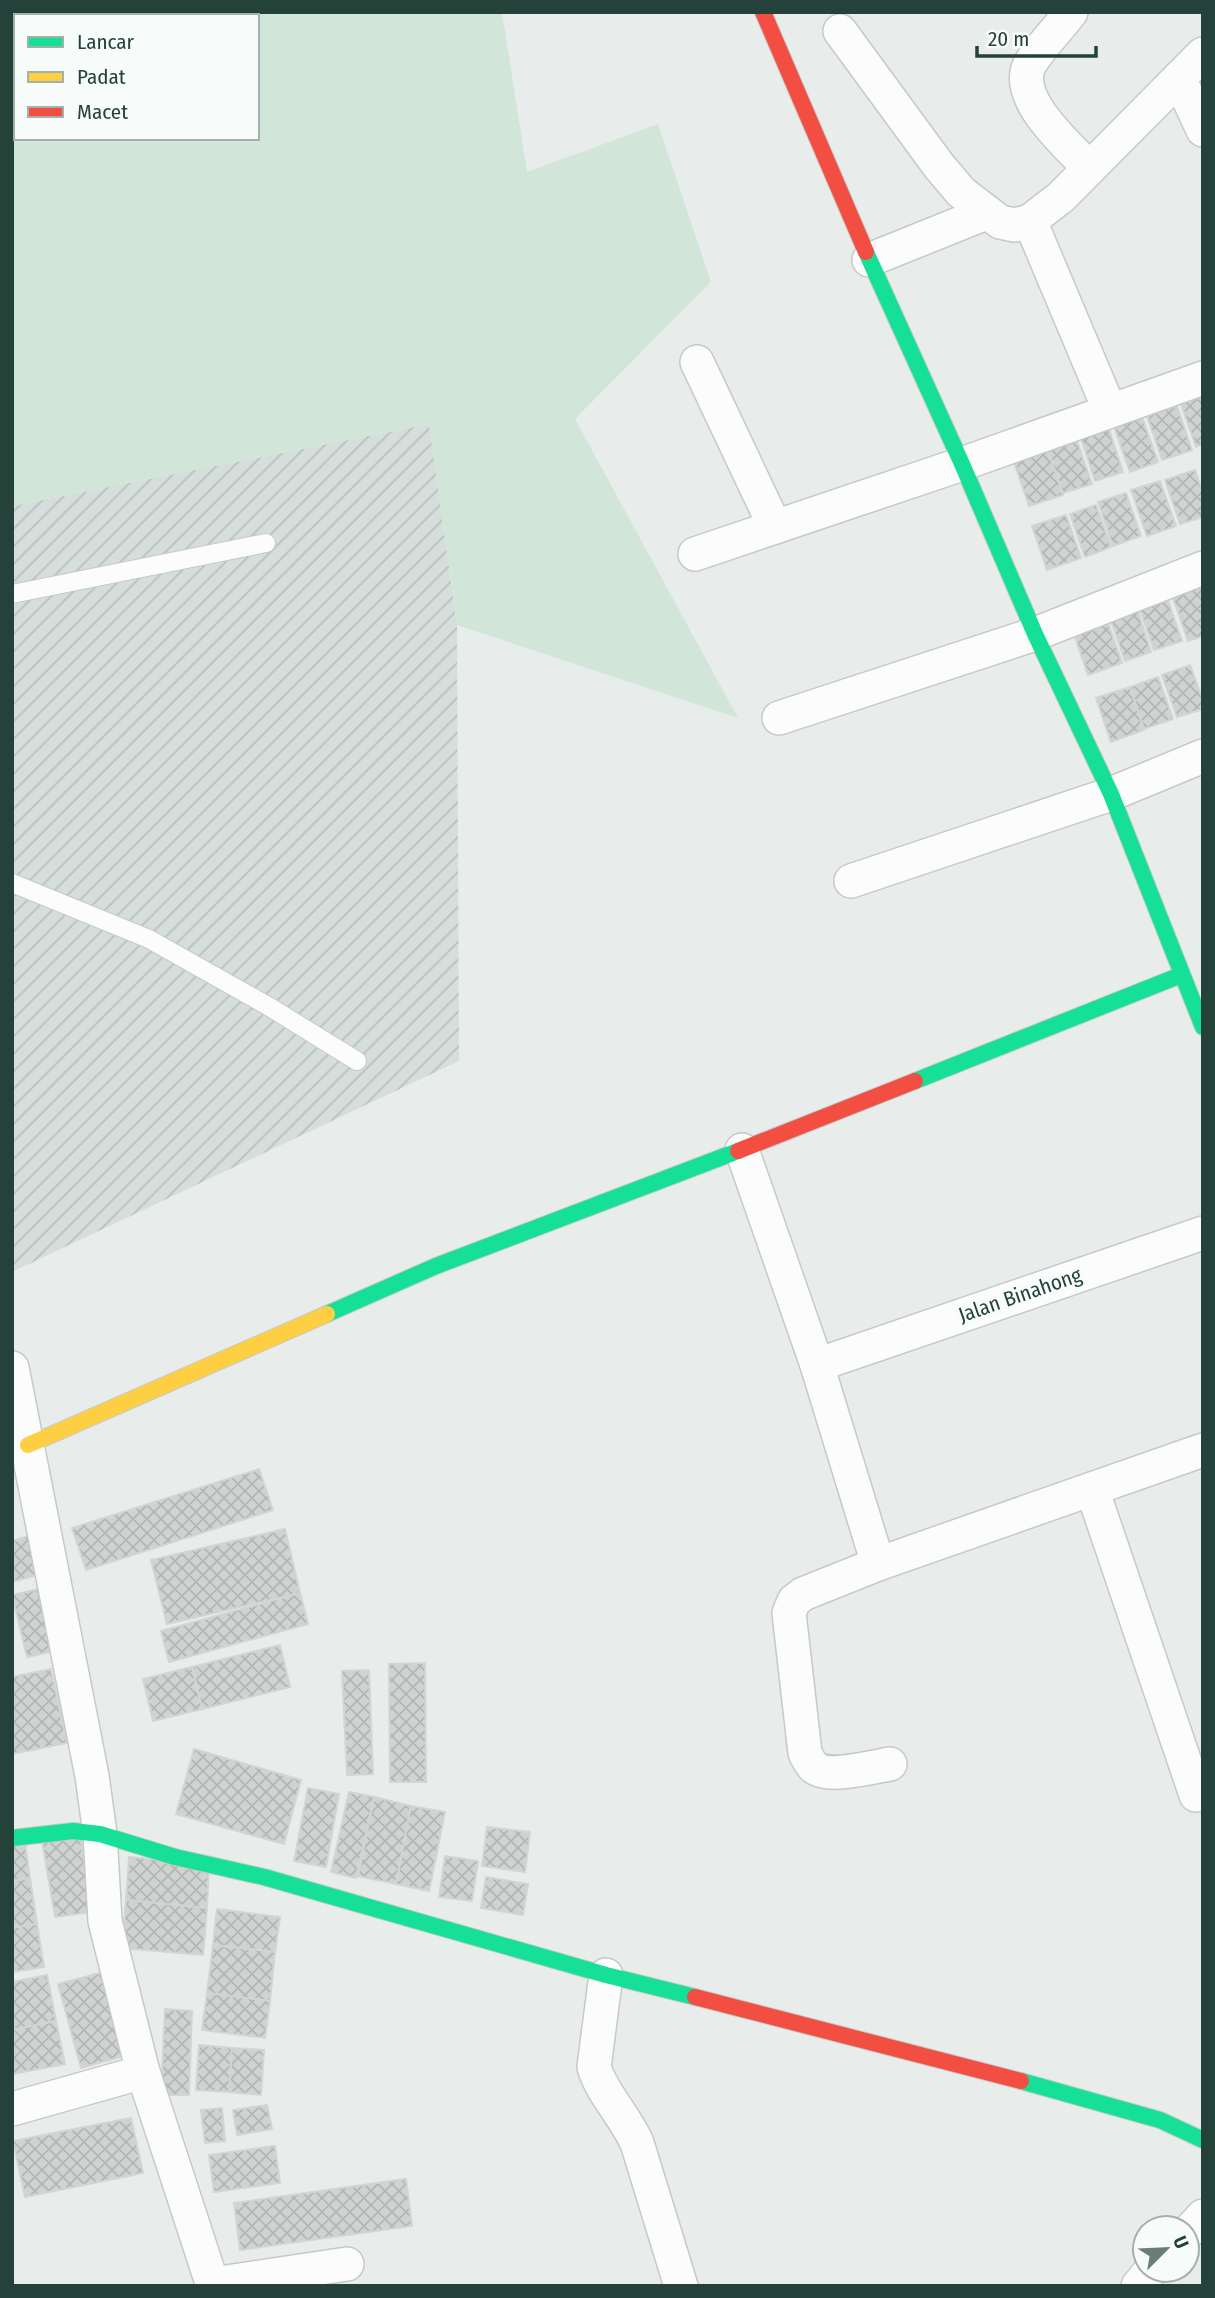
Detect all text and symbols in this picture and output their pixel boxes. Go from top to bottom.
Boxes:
legend [14,14,259,140]
scale bar [977,14,1096,58]
text: 20 m [988,26,1029,52]
text: Lancar [77,29,135,55]
text: Padat [77,64,126,90]
text: Macet [77,99,128,125]
street label: Jalan Binahong [955,1262,1085,1328]
north arrow [1131,2214,1201,2284]
text: U [1168,2233,1194,2252]

